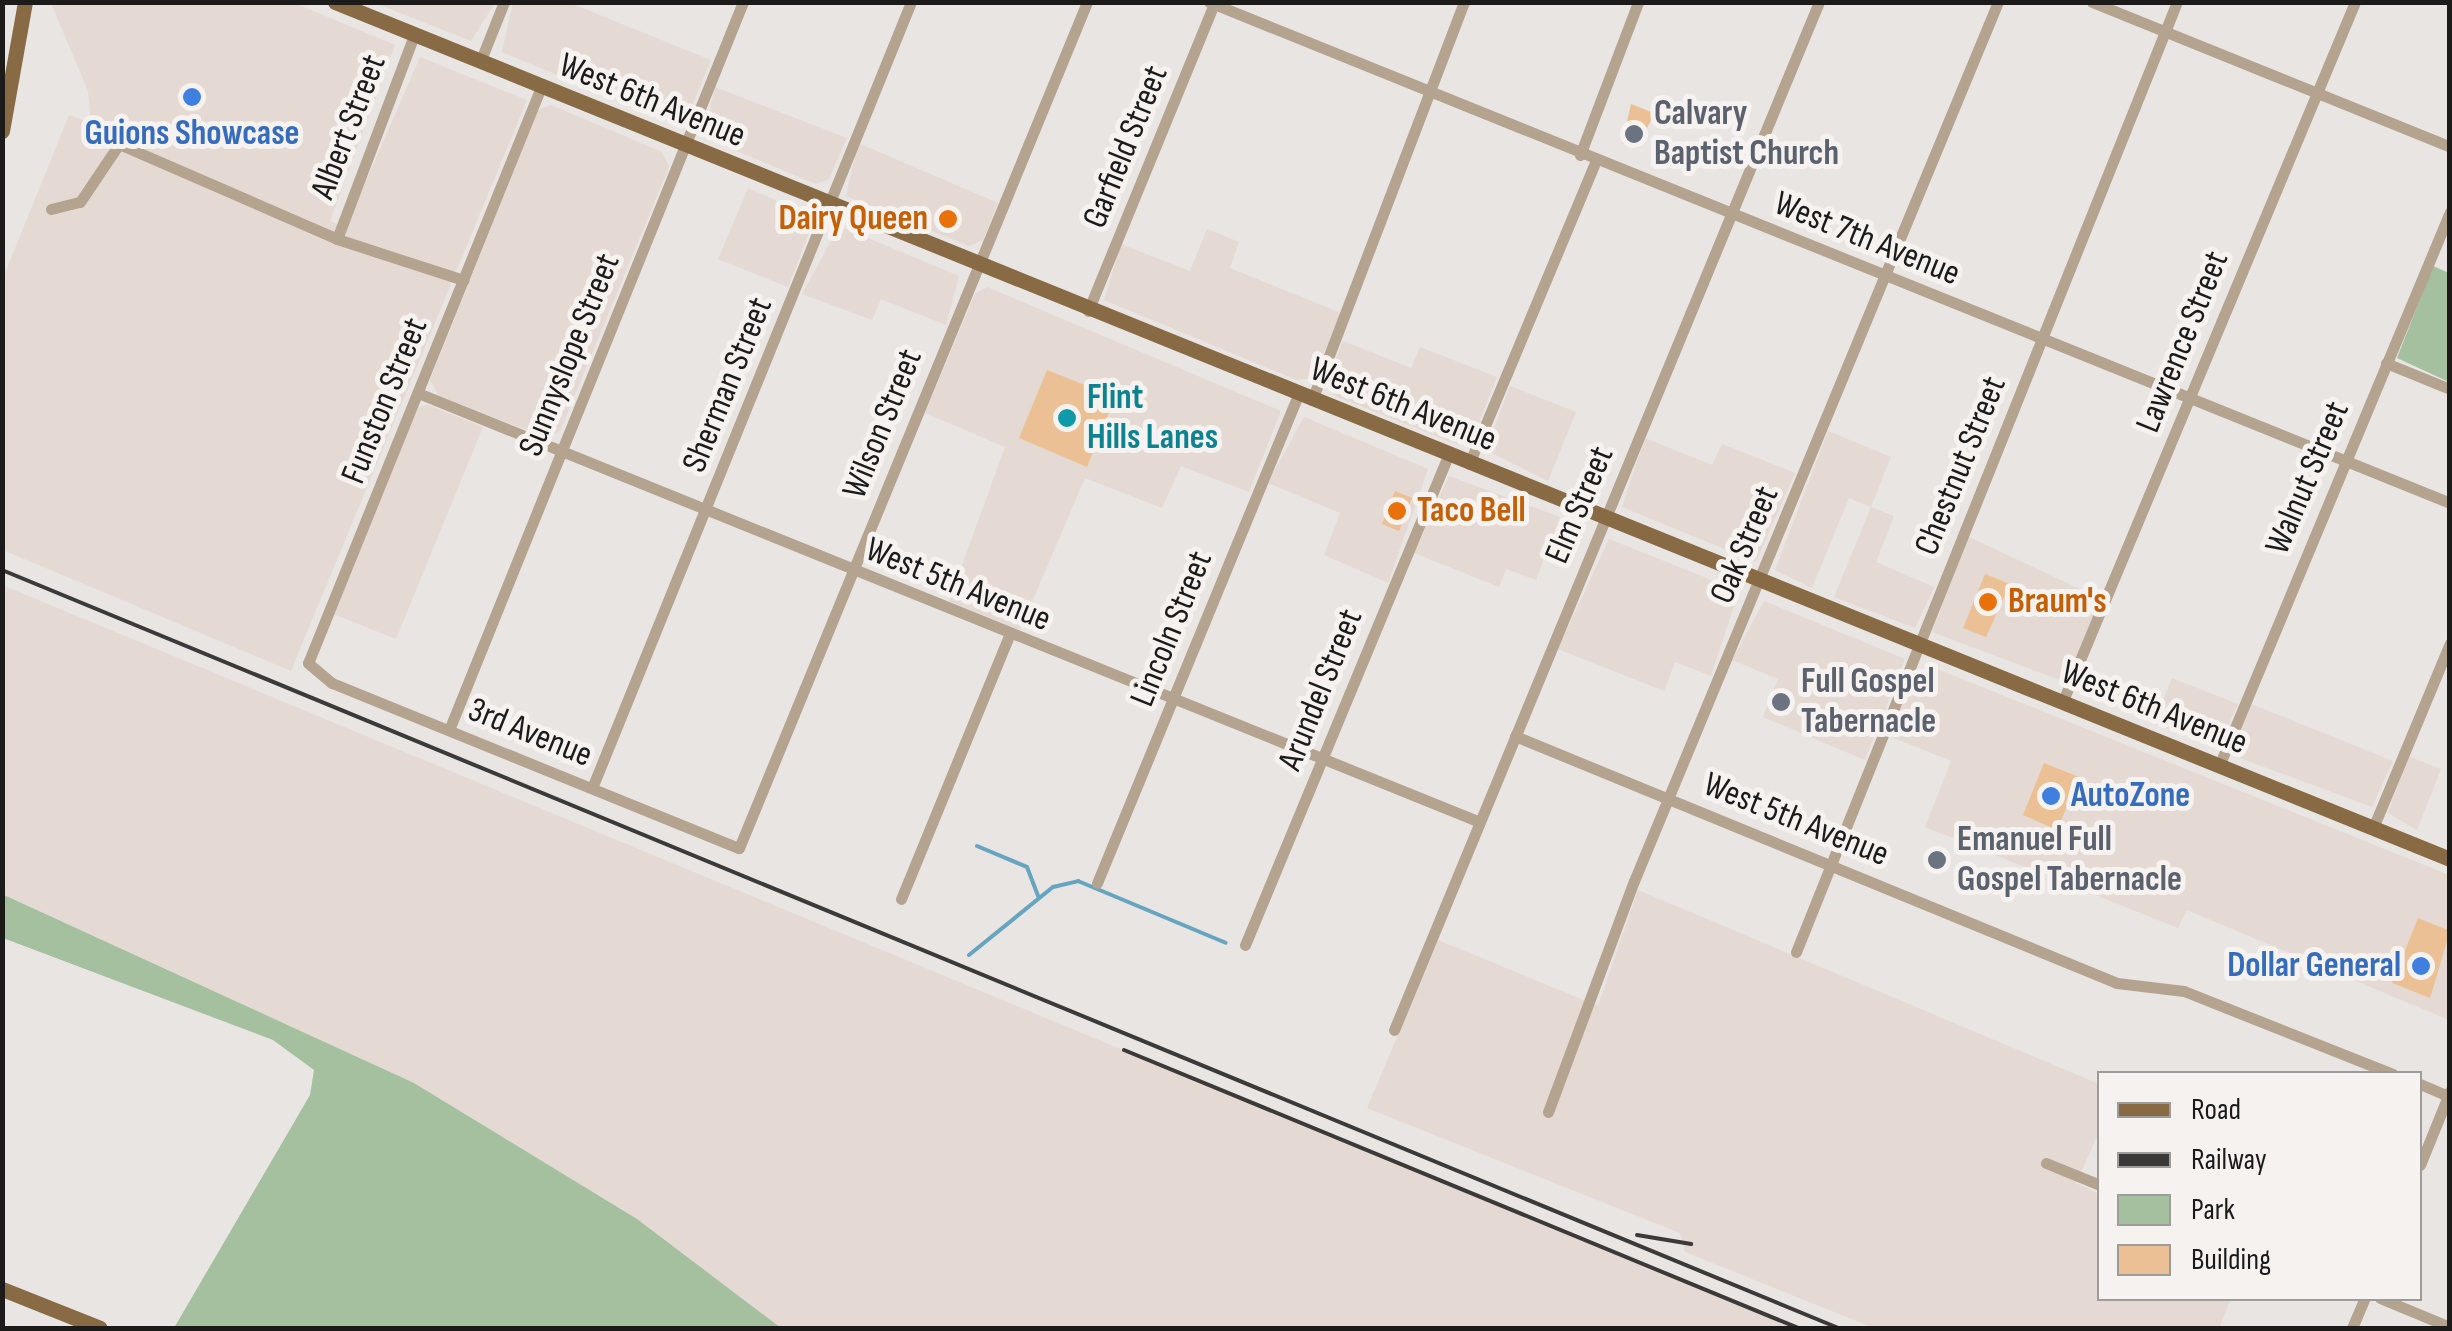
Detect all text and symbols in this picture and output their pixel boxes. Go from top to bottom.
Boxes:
street label: West 6th Avenue [553,45,751,157]
street label: Albert Street [302,49,396,205]
street label: Garfield Street [1074,60,1178,234]
marker: Guions Showcase [181,86,203,108]
place label: Calvary Baptist Church [1654,93,1839,175]
place label: Guions Showcase [84,113,300,155]
marker: Calvary Baptist Church [1623,123,1645,145]
street label: West 7th Avenue [1768,183,1966,295]
place label: Dairy Queen [778,198,928,240]
marker: Dairy Queen [937,208,959,230]
street label: Lawrence Street [2128,245,2238,439]
street label: Sunnyslope Street [510,248,630,462]
street label: Sherman Street [674,292,782,478]
street label: Funston Street [333,312,437,490]
street label: Wilson Street [834,343,932,505]
street label: West 6th Avenue [1304,349,1502,461]
street label: Chestnut Street [1906,371,2016,561]
place label: Flint Hills Lanes [1087,377,1218,459]
street label: Walnut Street [2257,395,2359,561]
marker: Flint Hills Lanes [1056,407,1078,429]
street label: Elm Street [1537,440,1623,570]
street label: Oak Street [1702,480,1788,610]
place label: Taco Bell [1417,490,1526,532]
marker: Taco Bell [1386,500,1408,522]
street label: West 5th Avenue [859,529,1057,641]
street label: Lincoln Street [1122,545,1222,713]
place label: Braum's [2008,581,2107,623]
marker: Braum's [1977,591,1999,613]
street label: Arundel Street [1270,603,1372,777]
street label: West 6th Avenue [2055,652,2253,764]
place label: Full Gospel Tabernacle [1801,661,1936,743]
street label: 3rd Avenue [462,689,598,777]
marker: Full Gospel Tabernacle [1770,691,1792,713]
street label: West 5th Avenue [1697,764,1895,876]
place label: AutoZone [2071,775,2190,817]
marker: AutoZone [2040,785,2062,807]
place label: Emanuel Full Gospel Tabernacle [1957,819,2182,901]
marker: Emanuel Full Gospel Tabernacle [1926,849,1948,871]
place label: Dollar General [2227,945,2401,987]
marker: Dollar General [2410,955,2432,977]
legend [2097,1071,2422,1301]
text: Road [2191,1092,2241,1128]
text: Railway [2191,1142,2267,1178]
text: Park [2191,1192,2235,1228]
text: Building [2191,1242,2271,1278]

